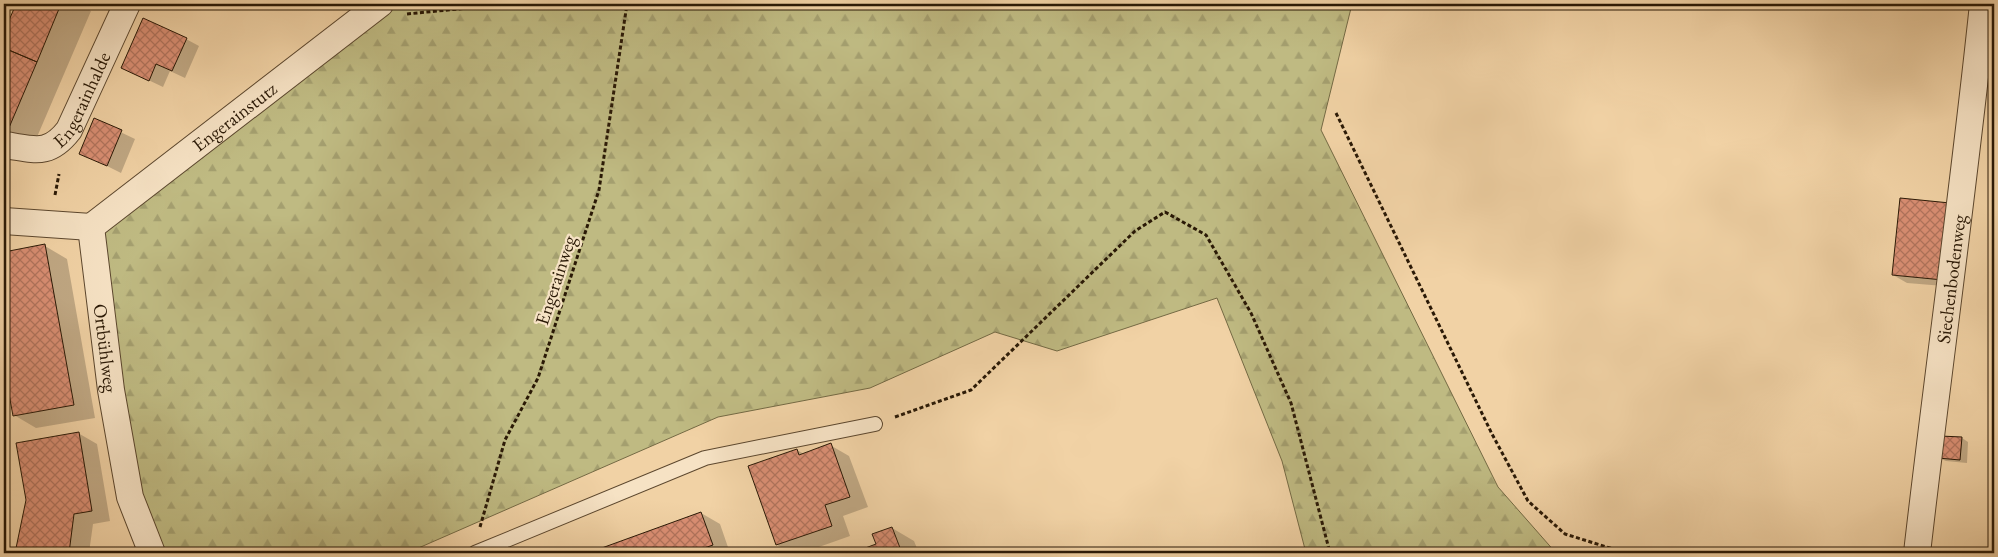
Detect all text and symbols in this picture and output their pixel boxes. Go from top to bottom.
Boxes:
street label: Engerainhalde [48,48,116,154]
street label: Engerainstutz [187,76,283,157]
street label: Siechenbodenweg [1931,212,1972,345]
street label: Engerainweg [529,231,582,328]
street label: Ortbühlweg [88,302,123,395]

